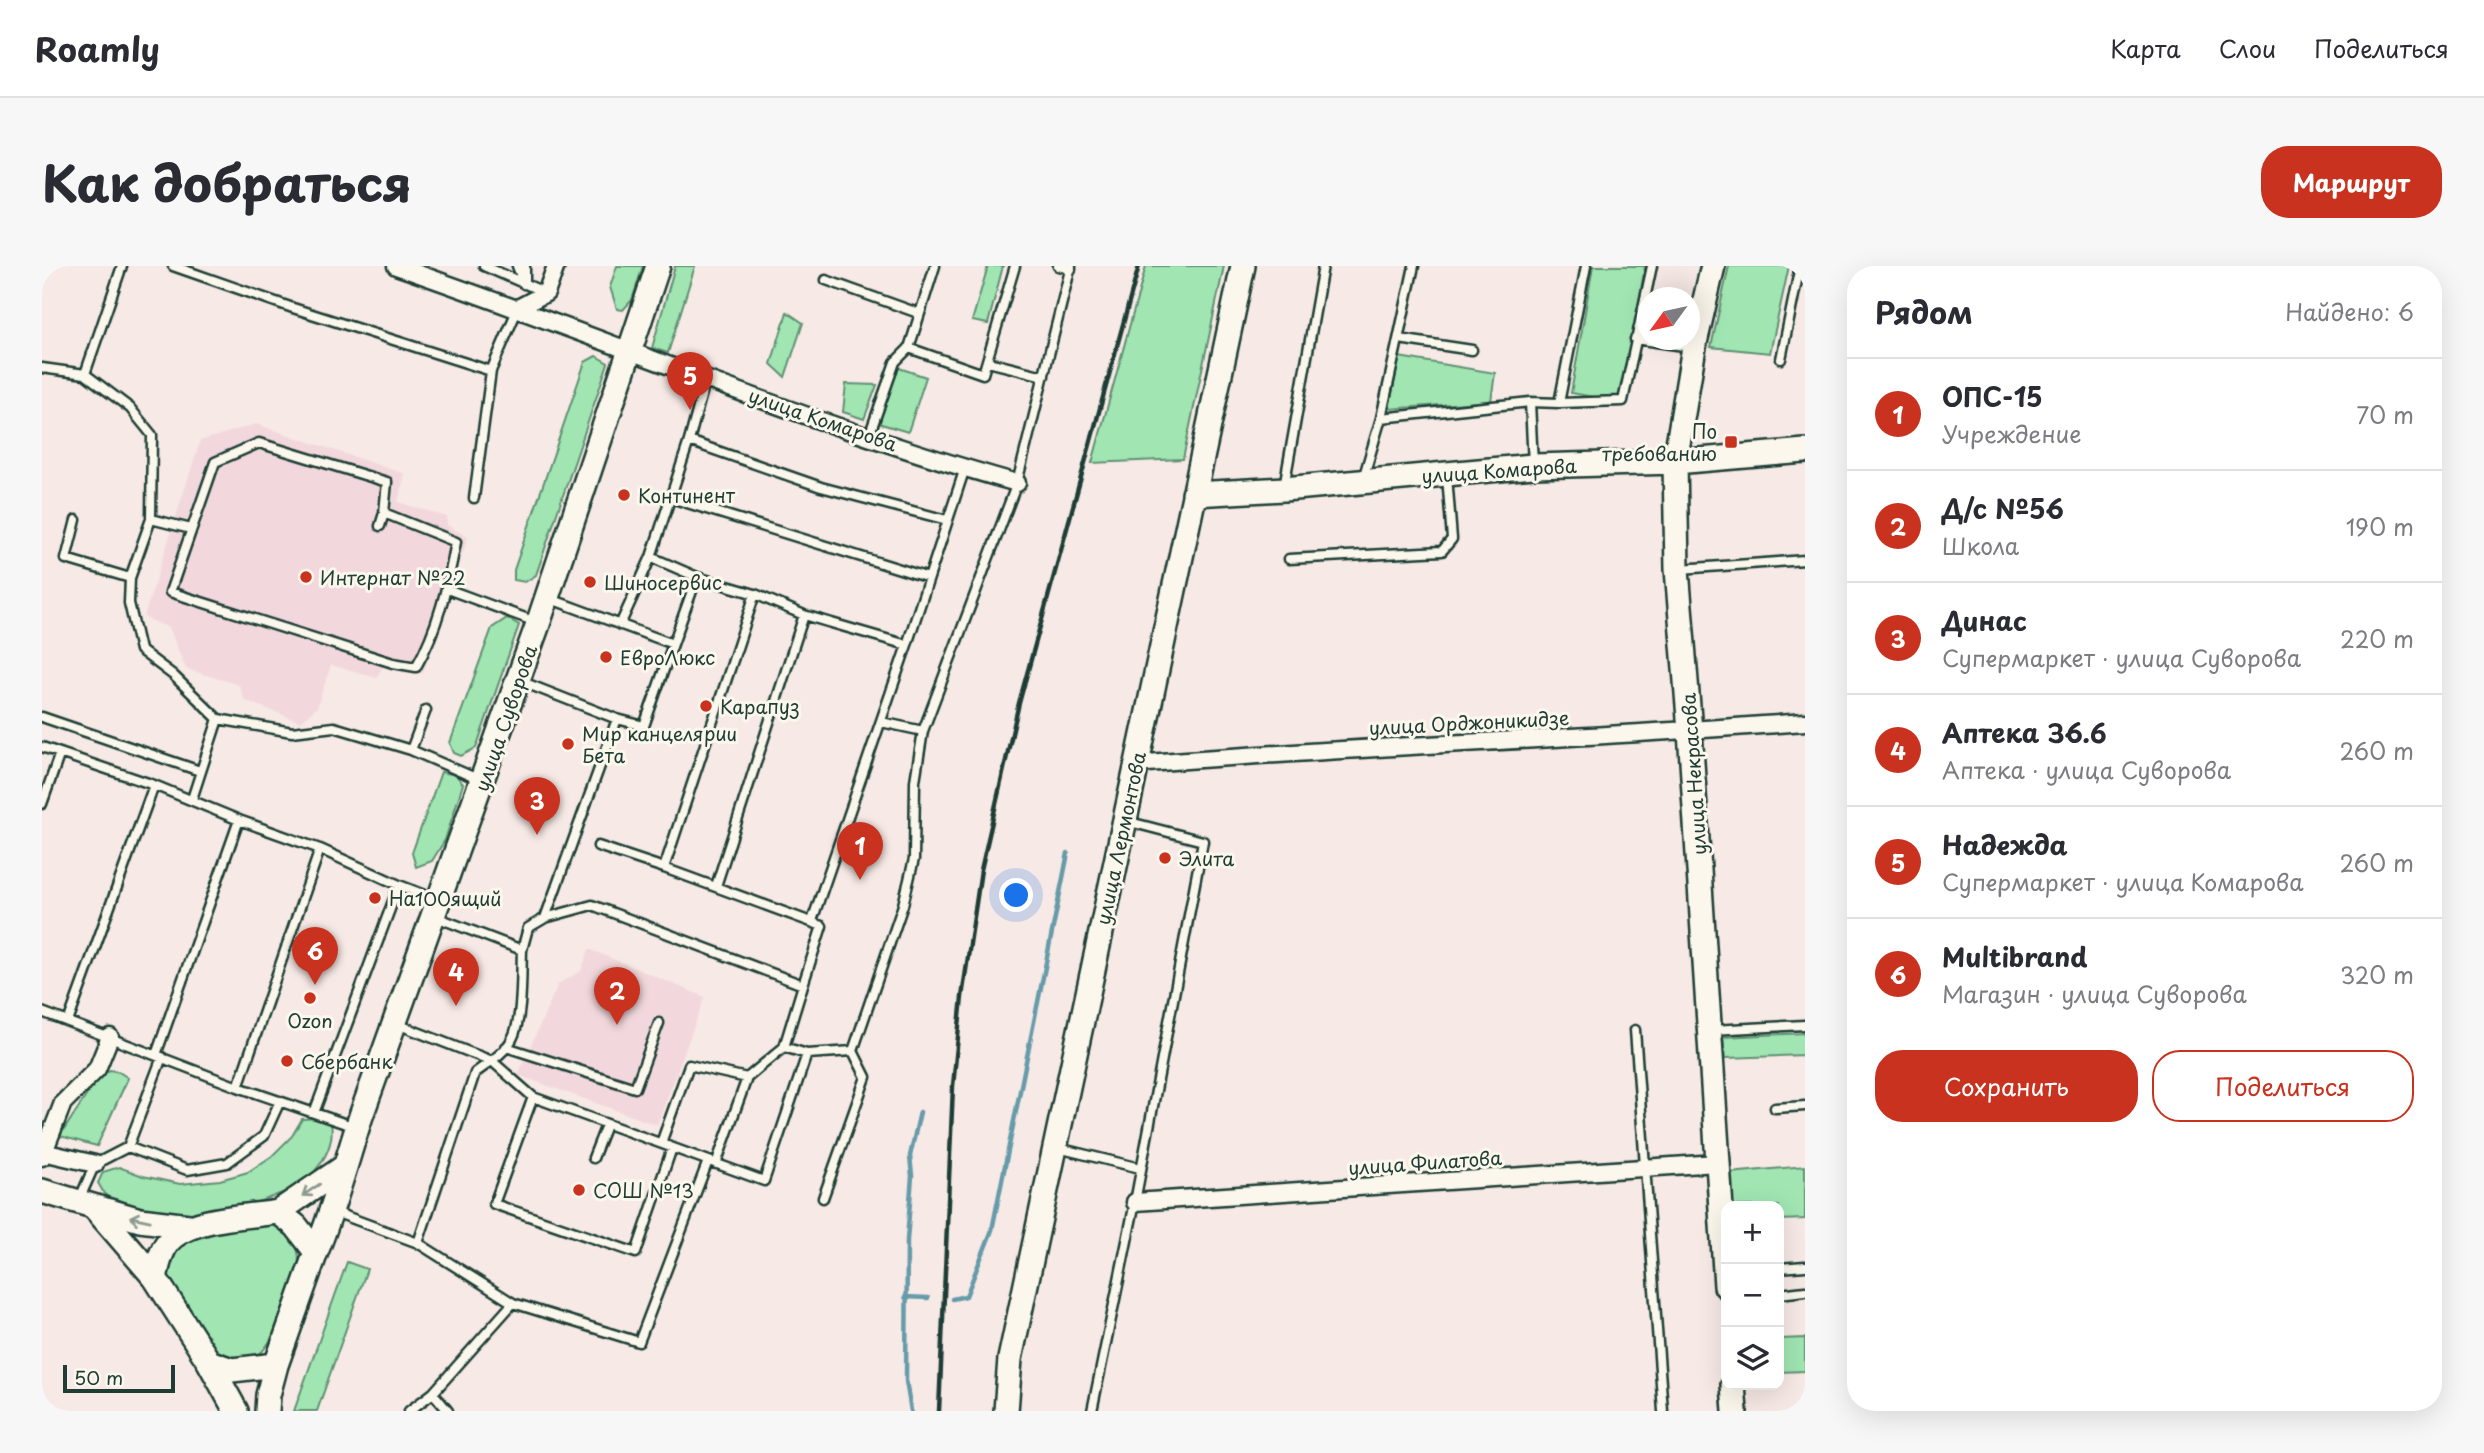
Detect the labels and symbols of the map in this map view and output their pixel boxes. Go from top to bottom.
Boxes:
north arrow [1637,287,1700,350]
pin: 5 [667,352,713,410]
street label: улица Комарова [745,380,901,458]
place label: По требованию [1602,417,1717,467]
marker: По требованию [1723,434,1739,450]
street label: улица Комарова [1421,451,1578,489]
place label: Континент [638,481,736,509]
marker: Континент [616,487,632,503]
place label: Интернат №22 [320,563,466,591]
place label: Шиносервис [604,568,722,596]
marker: Интернат №22 [298,569,314,585]
marker: Шиносервис [582,574,598,590]
street label: улица Суворова [467,641,543,795]
place label: ЕвроЛюкс [620,643,715,671]
marker: ЕвроЛюкс [598,649,614,665]
place label: Карапуз [720,692,800,720]
street label: улица Некрасова [1673,692,1713,856]
marker: Карапуз [698,698,714,714]
street label: улица Орджоникидзе [1368,703,1570,741]
place label: Мир канцелярии Бета [582,719,737,769]
marker: Мир канцелярии Бета [560,736,576,752]
street label: улица Лермонтова [1088,749,1152,927]
pin: 3 [514,777,560,835]
pin: 1 [837,822,883,880]
place label: Элита [1179,844,1234,872]
marker: Элита [1157,850,1173,866]
your location [999,878,1033,912]
place label: На100ящий [389,884,501,912]
marker: На100ящий [367,890,383,906]
pin: 6 [292,927,338,985]
pin: 4 [433,948,479,1006]
pin: 2 [594,967,640,1025]
marker: Ozon [302,990,318,1006]
place label: Ozon [287,1006,333,1034]
place label: Сбербанк [301,1047,393,1075]
marker: Сбербанк [279,1053,295,1069]
street label: улица Филатова [1347,1143,1503,1181]
place label: СОШ №13 [593,1176,694,1204]
one-way arrow [302,1182,321,1197]
marker: СОШ №13 [571,1182,587,1198]
one-way arrow [129,1212,152,1226]
scale bar [63,1362,175,1394]

